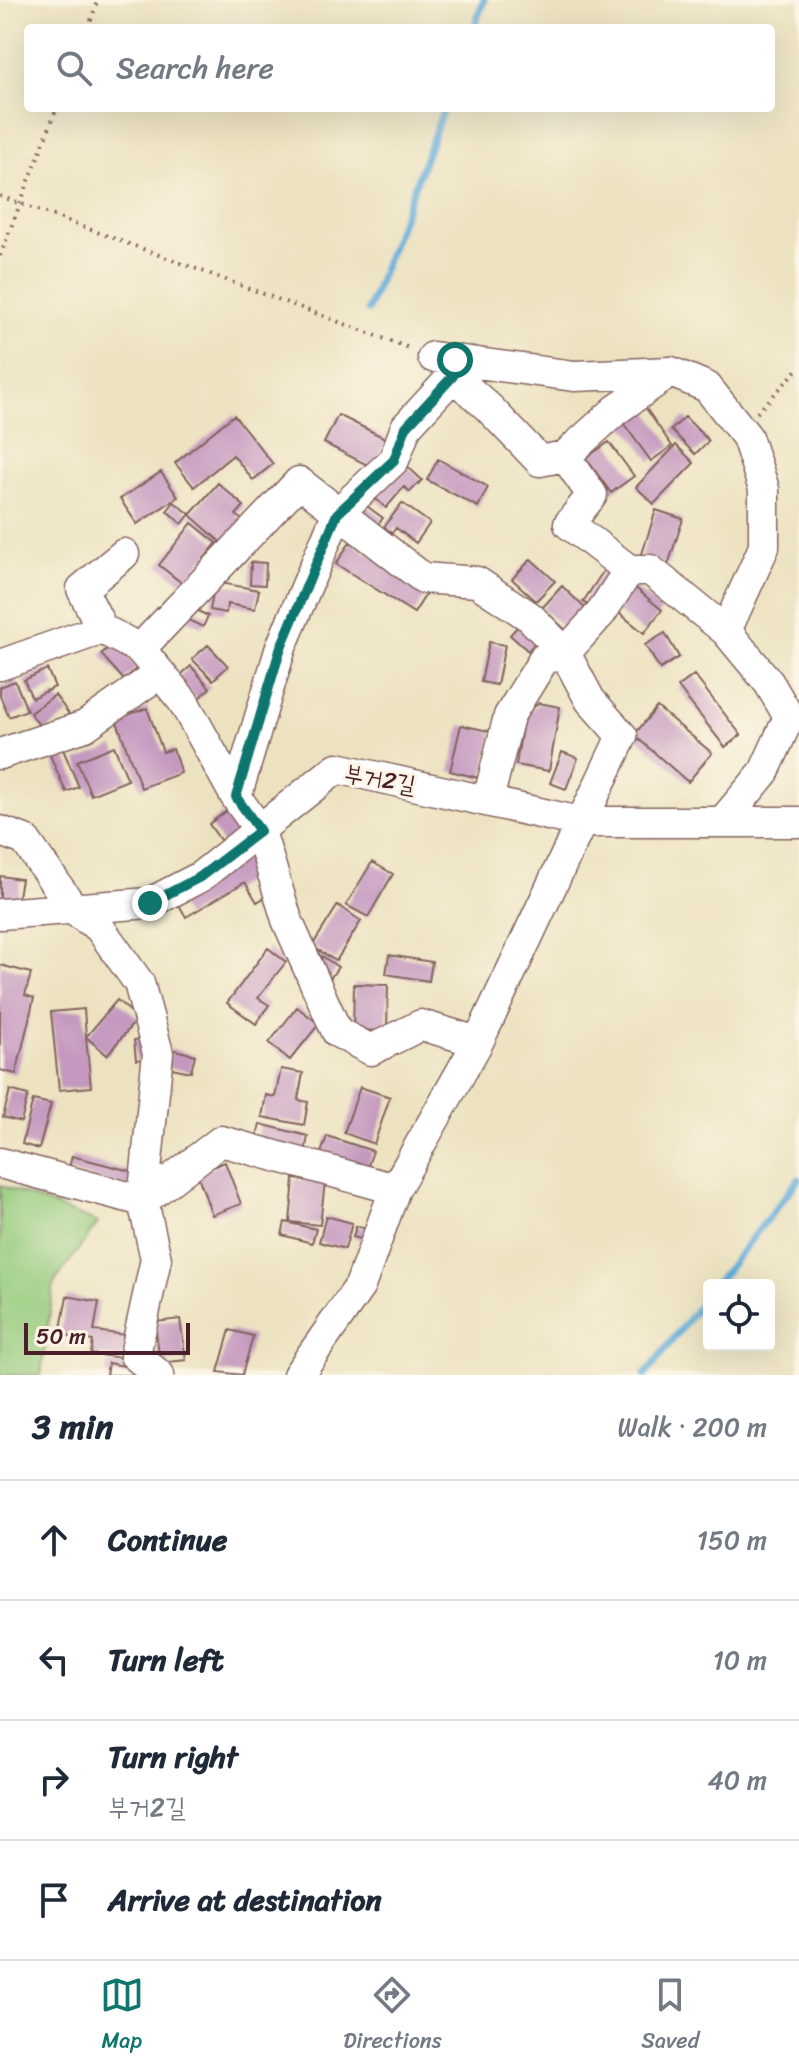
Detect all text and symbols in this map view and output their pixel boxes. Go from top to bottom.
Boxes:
search box [24,24,775,112]
text: Search here [116,41,274,95]
icon: search [52,46,96,90]
route start [437,342,473,378]
street label: 부거2길 [341,752,419,806]
route end [132,885,168,921]
map controls [703,1279,775,1351]
button: locate [703,1279,775,1351]
text: 50 m [36,1317,86,1356]
scale bar [24,1319,190,1355]
text: 3 min [32,1397,113,1457]
text: Walk · 200 m [618,1404,767,1450]
text: Continue [108,1513,227,1567]
text: 150 m [697,1517,767,1563]
icon: ahead [32,1518,76,1562]
text: Turn left [108,1633,224,1687]
text: 10 m [713,1637,767,1683]
icon: left [32,1638,76,1682]
text: Turn right [108,1730,238,1784]
text: 40 m [708,1757,767,1803]
icon: right [32,1758,76,1802]
text: 부거2길 [108,1784,186,1830]
text: Arrive at destination [108,1873,382,1927]
icon: arrive [32,1878,76,1922]
tab: Map [100,1973,144,2060]
tab: Directions [343,1973,442,2060]
tab: Saved [641,1973,699,2060]

